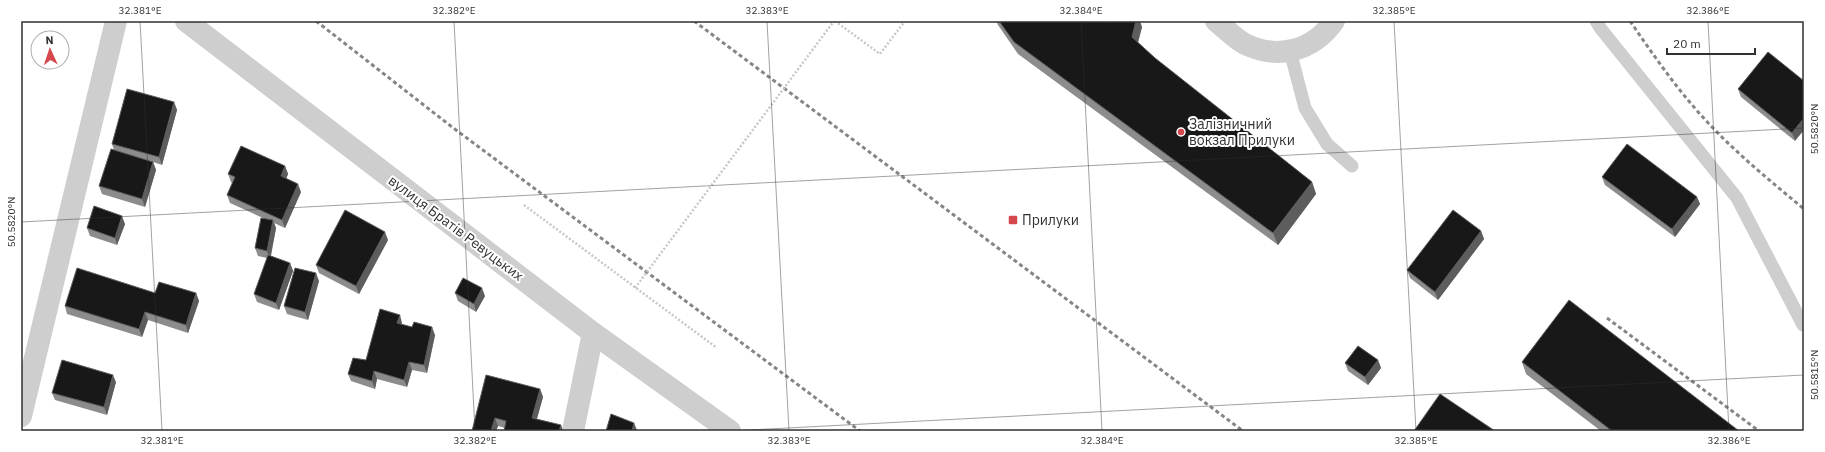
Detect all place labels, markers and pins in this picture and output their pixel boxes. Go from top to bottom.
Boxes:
place label: Залізничний вокзал Прилуки [1189,115,1295,149]
marker: Залізничний вокзал Прилуки [1176,127,1186,137]
place label: Прилуки [1022,211,1079,229]
marker: Прилуки [1007,214,1019,226]

